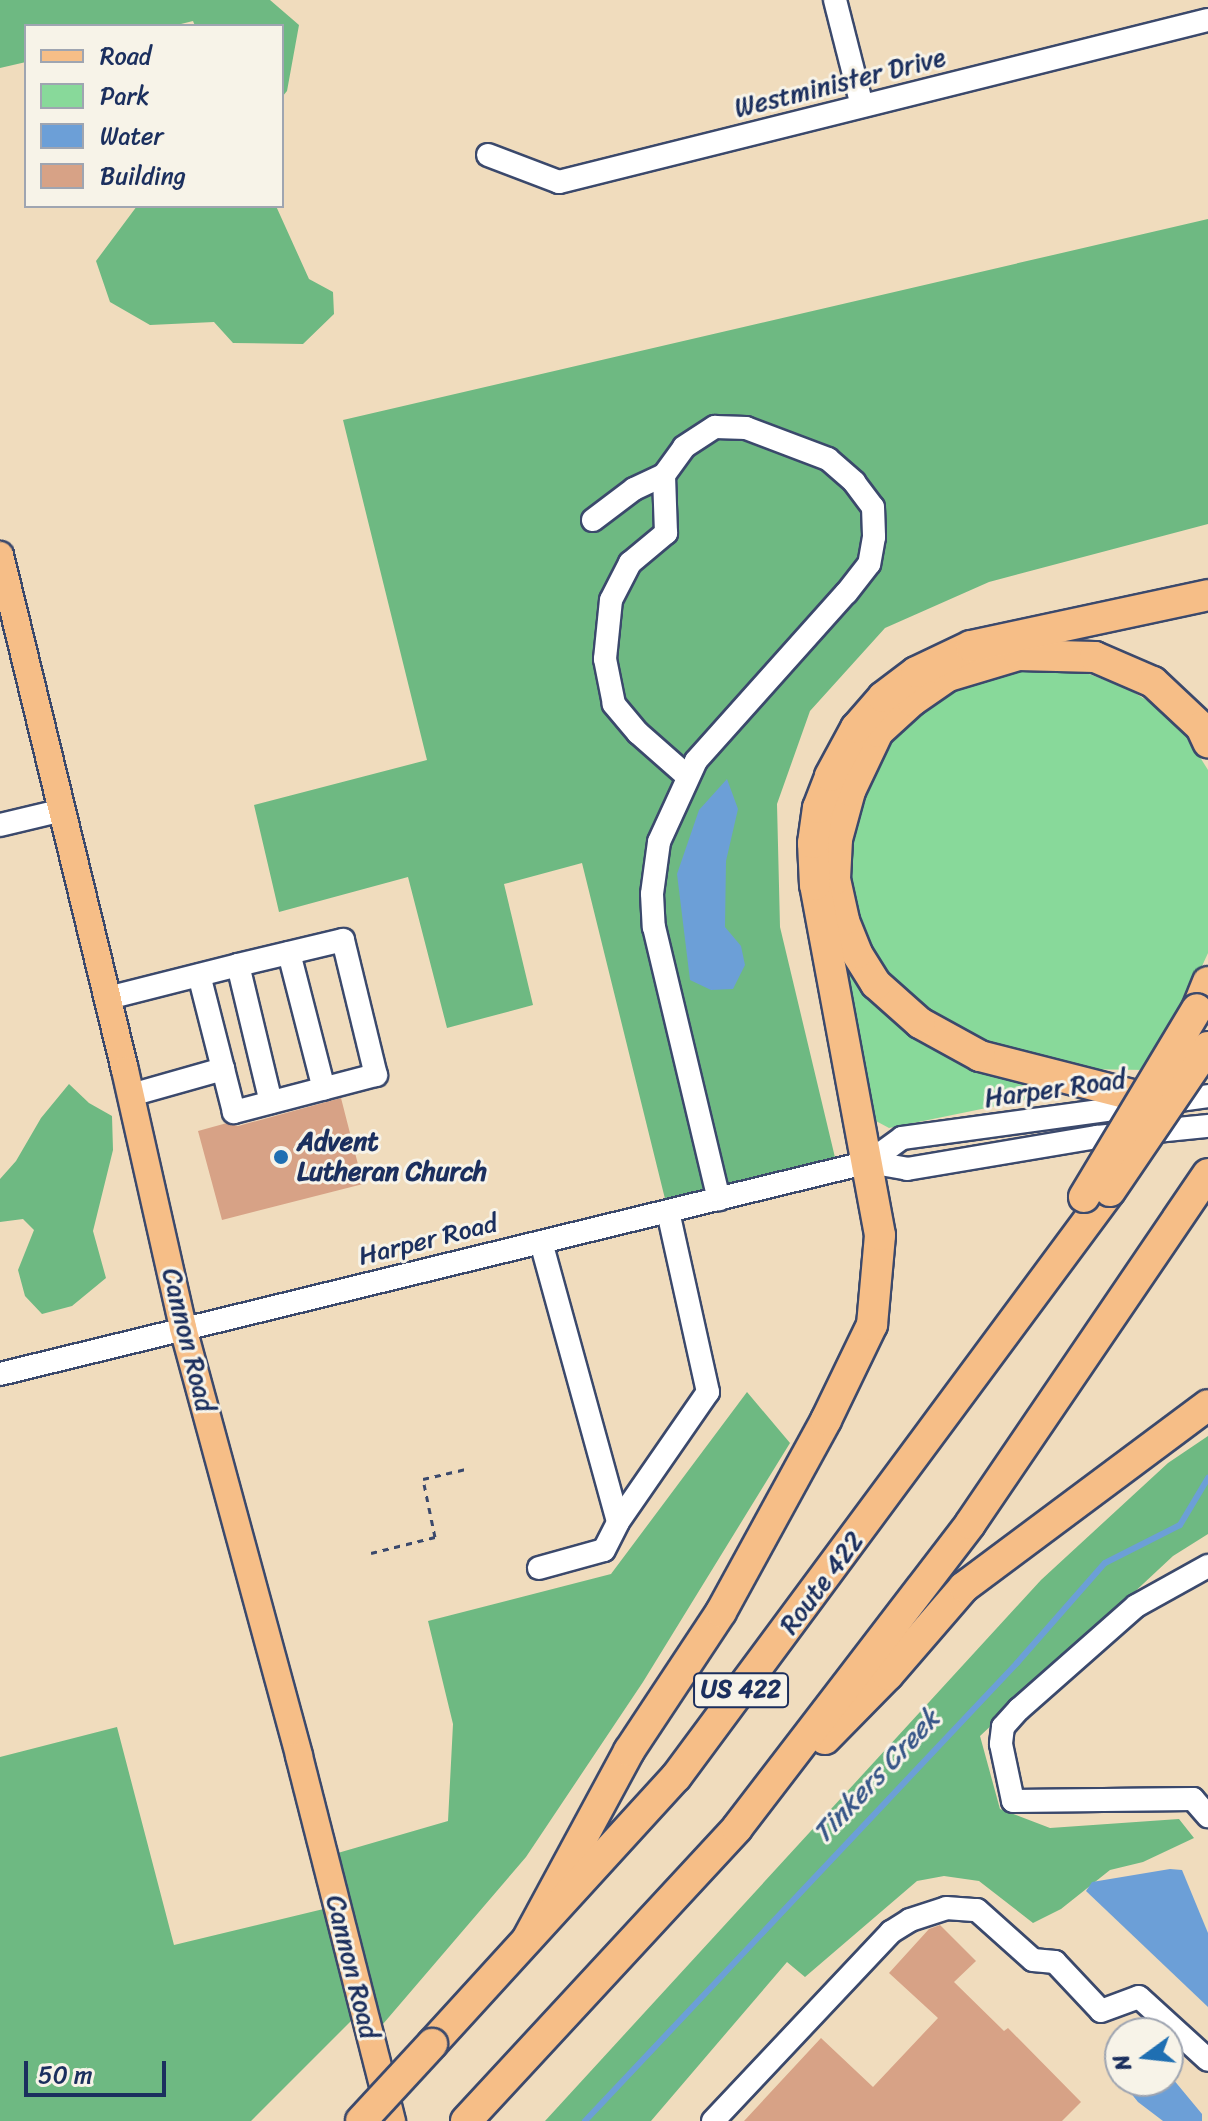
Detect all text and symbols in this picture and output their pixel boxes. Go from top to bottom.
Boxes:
legend [24,24,284,208]
text: Road [100,35,151,77]
street label: Westminister Drive [731,42,949,124]
text: Park [100,75,149,117]
text: Water [100,115,163,157]
text: Building [100,155,186,197]
street label: Harper Road [982,1064,1128,1114]
place label: Advent Lutheran Church [297,1126,487,1188]
marker: Advent Lutheran Church [272,1148,290,1166]
street label: Harper Road [355,1208,501,1272]
street label: Cannon Road [155,1265,221,1415]
street label: Route 422 [773,1526,871,1640]
road number: US 422 [693,1670,789,1710]
water label: Tinkers Creek [805,1702,947,1850]
street label: Cannon Road [319,1892,385,2042]
north arrow [1104,2017,1184,2097]
scale bar [28,2045,170,2095]
text: N [1101,2050,1143,2075]
text: 50 m [38,2054,93,2096]

